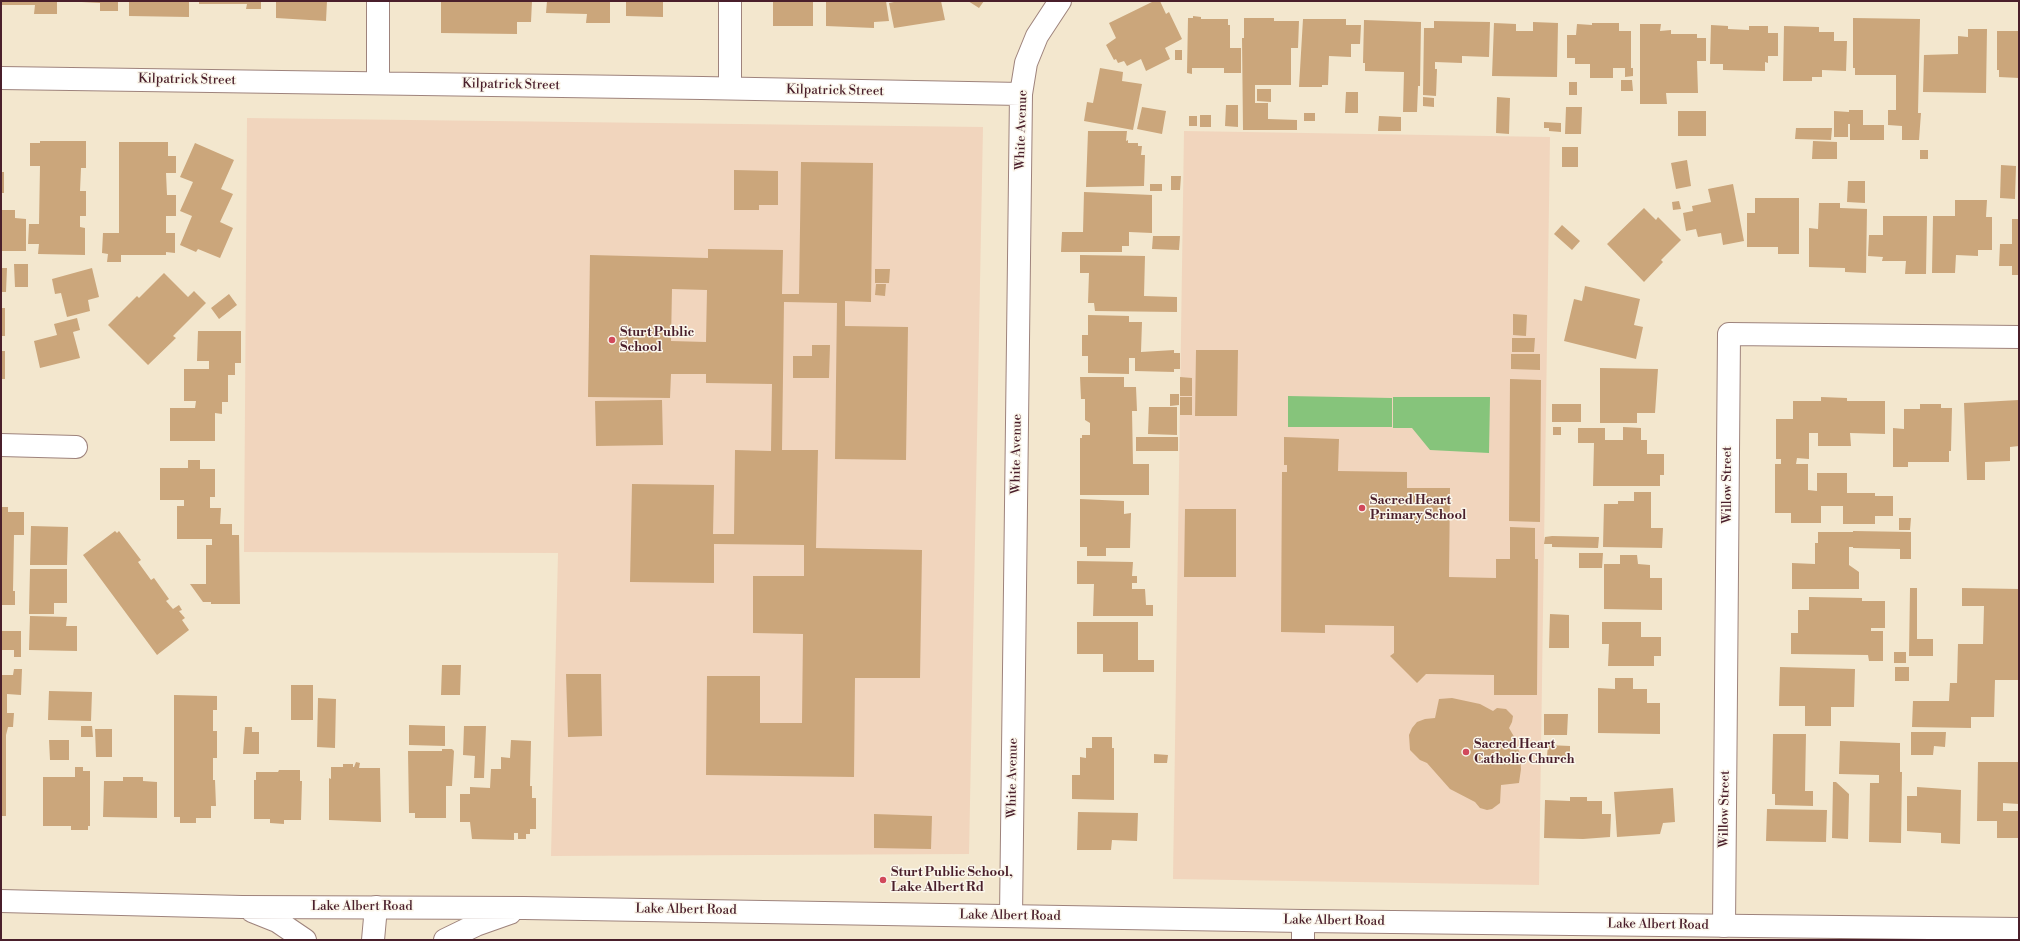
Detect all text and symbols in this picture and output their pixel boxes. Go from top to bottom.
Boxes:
street label: Kilpatrick Street [138,71,236,89]
street label: Kilpatrick Street [462,76,560,94]
street label: Kilpatrick Street [786,82,884,100]
street label: White Avenue [1013,90,1031,170]
place label: Sturt Public School [620,325,694,356]
marker: Sturt Public School [607,335,617,345]
street label: White Avenue [1009,414,1025,494]
street label: Willow Street [1720,446,1736,524]
place label: Sacred Heart Primary School [1370,493,1466,524]
marker: Sacred Heart Primary School [1357,503,1367,513]
place label: Sacred Heart Catholic Church [1474,737,1575,768]
street label: White Avenue [1005,738,1021,818]
marker: Sacred Heart Catholic Church [1461,747,1471,757]
street label: Willow Street [1717,770,1733,848]
place label: Sturt Public School, Lake Albert Rd [891,865,1013,896]
marker: Sturt Public School, Lake Albert Rd [878,875,888,885]
street label: Lake Albert Road [311,899,413,915]
street label: Lake Albert Road [635,901,737,919]
street label: Lake Albert Road [959,907,1061,925]
street label: Lake Albert Road [1283,912,1385,930]
street label: Lake Albert Road [1607,916,1709,934]

